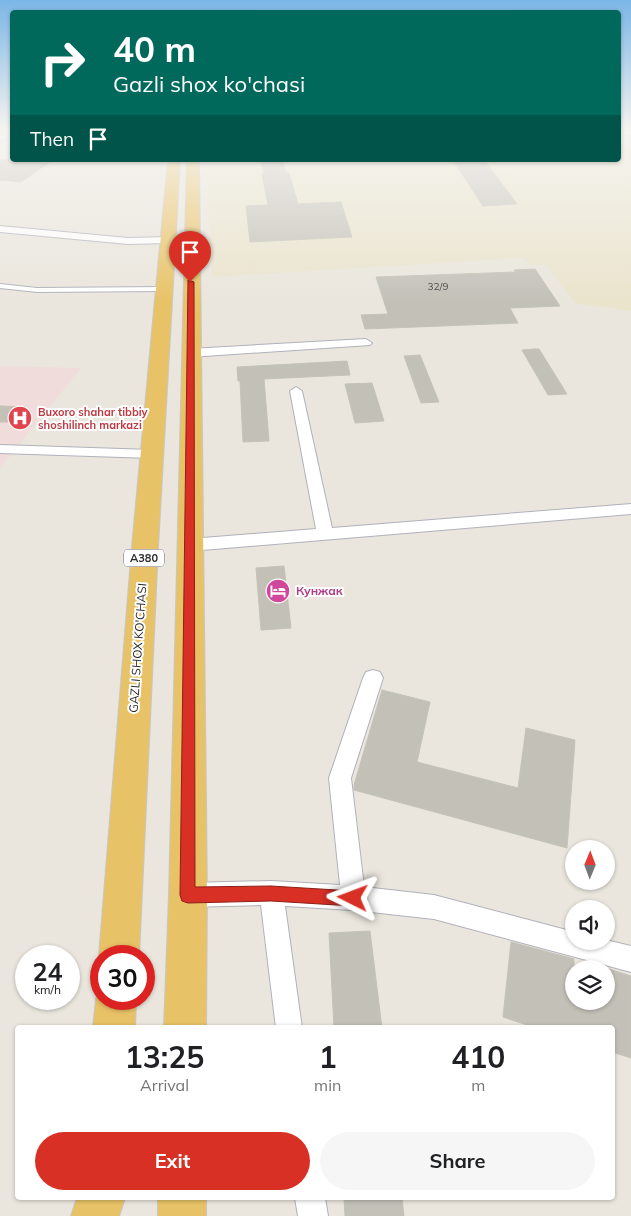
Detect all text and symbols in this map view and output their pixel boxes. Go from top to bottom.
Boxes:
text: 40 m [113,27,196,71]
icon: right [30,30,95,95]
text: Gazli shox ko'chasi [113,70,305,98]
icon: arrive [84,125,112,153]
text: Then [30,127,74,151]
pin [169,231,211,282]
icon: arrive [176,238,204,266]
house number: 32/9 [428,280,448,293]
hospital icon: Buxoro shahar tibbiy shoshilinch markazi [7,405,33,431]
place label: Buxoro shahar tibbiy shoshilinch markazi [38,405,148,432]
road number: A380 [124,550,164,566]
hotel icon: Кунжак [265,578,291,604]
street label: GAZLI SHOX KO'CHASI [125,583,150,713]
place label: Кунжак [296,583,343,598]
north arrow [565,840,615,890]
map controls [565,840,615,1010]
position arrow [326,871,378,923]
button: sound [565,900,615,950]
speed limit sign: 30 [90,945,155,1010]
text: 24 [32,956,63,987]
button: layers [565,960,615,1010]
text: km/h [34,982,61,997]
text: 13:25 [125,1038,204,1076]
text: 1 [319,1038,337,1076]
text: 410 [451,1038,505,1076]
text: Arrival [140,1075,189,1095]
text: min [314,1075,341,1095]
text: m [471,1075,485,1095]
button: Exit [35,1132,310,1190]
button: Share [320,1132,595,1190]

